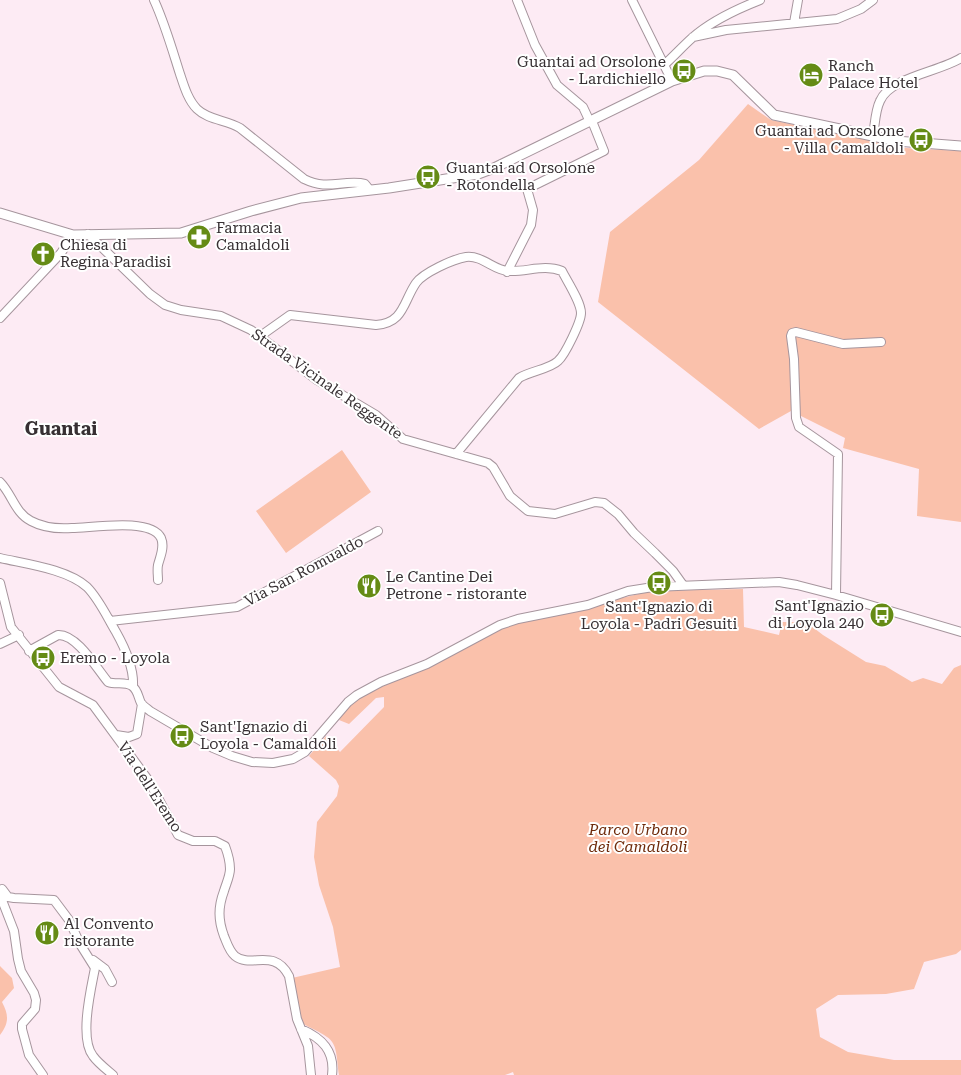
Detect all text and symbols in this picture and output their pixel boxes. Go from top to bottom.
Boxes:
place label: Guantai ad Orsolone - Lardichiello [517,53,666,88]
place label: Ranch Palace Hotel [828,57,918,92]
bus stop icon: Guantai ad Orsolone - Lardichiello [671,58,697,84]
hotel icon: Ranch Palace Hotel [798,62,824,88]
place label: Guantai ad Orsolone - Villa Camaldoli [755,122,904,157]
bus stop icon: Guantai ad Orsolone - Villa Camaldoli [908,127,934,153]
place label: Guantai ad Orsolone - Rotondella [446,159,595,194]
bus stop icon: Guantai ad Orsolone - Rotondella [415,164,441,190]
place label: Farmacia Camaldoli [216,219,290,254]
pharmacy icon: Farmacia Camaldoli [186,224,212,250]
place label: Chiesa di Regina Paradisi [60,236,171,271]
church icon: Chiesa di Regina Paradisi [30,241,56,267]
street label: Strada Vicinale Reggente [248,325,406,443]
district label: Guantai [25,418,97,439]
street label: Via San Romualdo [241,532,367,610]
place label: Le Cantine Dei Petrone - ristorante [386,568,527,603]
bus stop icon: Sant'Ignazio di Loyola - Padri Gesuiti [646,570,672,596]
restaurant icon: Le Cantine Dei Petrone - ristorante [356,573,382,599]
place label: Sant'Ignazio di Loyola 240 [768,597,864,632]
place label: Sant'Ignazio di Loyola - Padri Gesuiti [581,598,737,633]
bus stop icon: Sant'Ignazio di Loyola 240 [869,602,895,628]
bus stop icon: Eremo - Loyola [30,645,56,671]
place label: Eremo - Loyola [60,649,170,667]
place label: Sant'Ignazio di Loyola - Camaldoli [200,718,337,753]
bus stop icon: Sant'Ignazio di Loyola - Camaldoli [169,723,195,749]
street label: Via dell'Eremo [114,738,186,836]
park label: Parco Urbano dei Camaldoli [588,821,688,856]
place label: Al Convento ristorante [64,915,154,950]
restaurant icon: Al Convento ristorante [34,920,60,946]

